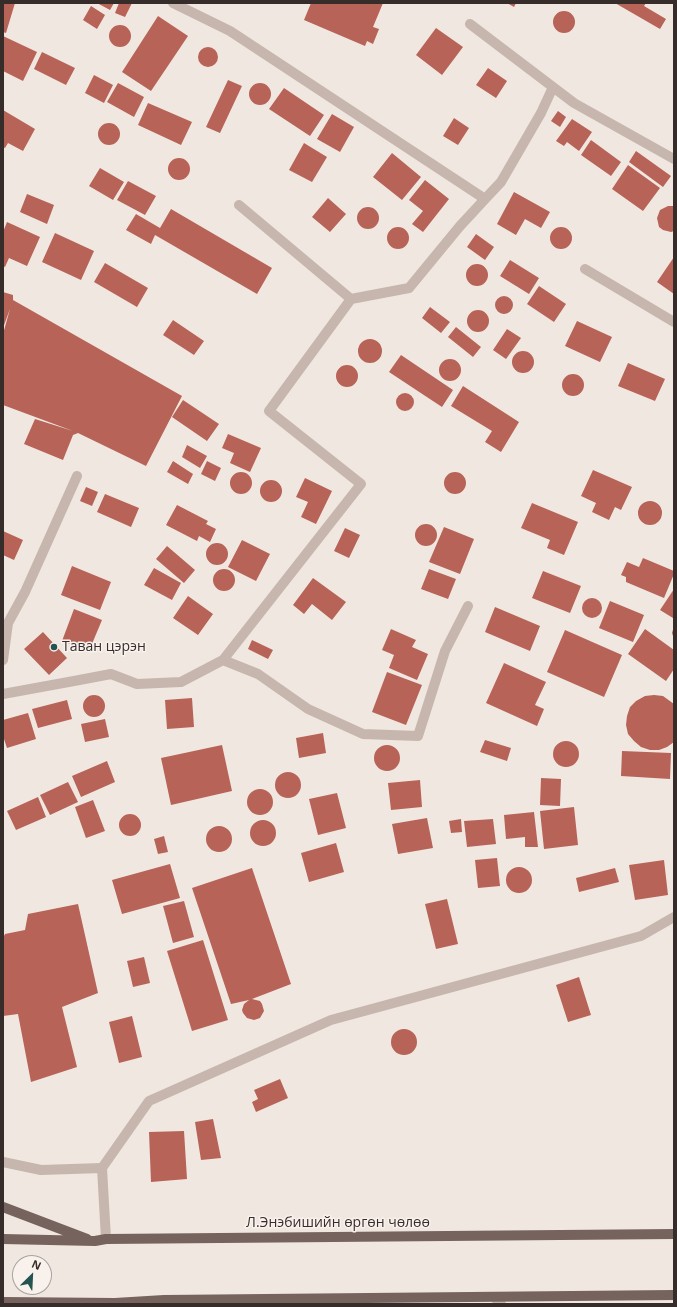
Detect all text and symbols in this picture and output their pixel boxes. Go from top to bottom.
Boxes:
place label: Таван цэрэн [62,639,146,655]
marker: Таван цэрэн [49,642,59,652]
street label: Л.Энэбишийн өргөн чөлөө [246,1215,430,1231]
north arrow [12,1255,52,1295]
text: N [30,1256,44,1273]

